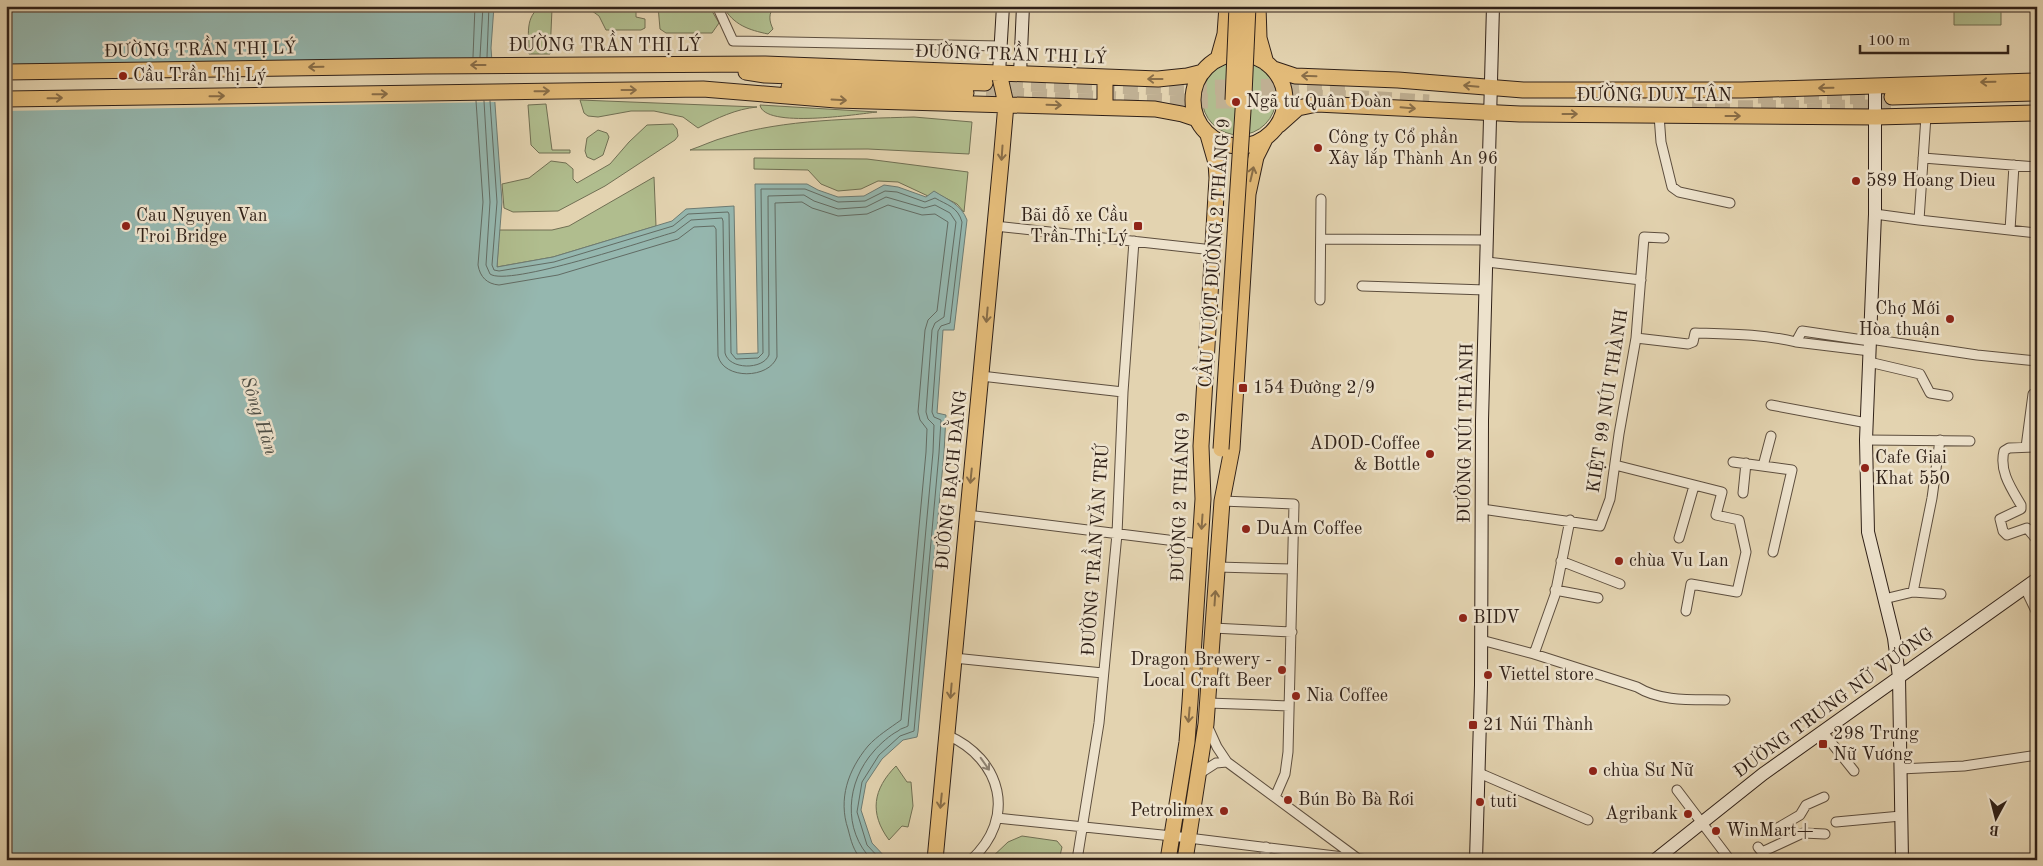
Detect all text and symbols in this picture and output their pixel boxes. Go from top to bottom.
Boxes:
scale bar [1860,22,2008,54]
street label: ĐƯỜNG TRẦN THỊ LÝ [509,30,701,55]
street label: ĐƯỜNG TRẦN THỊ LÝ [103,32,297,61]
text: 100 m [1868,34,1910,49]
street label: ĐƯỜNG TRẦN THỊ LÝ [914,36,1108,67]
one-way arrow [470,60,486,70]
one-way arrow [308,62,324,72]
place label: Cầu Trần Thị Lý [133,64,267,85]
marker: Cầu Trần Thị Lý [117,70,129,82]
one-way arrow [1301,72,1317,81]
one-way arrow [1147,74,1164,84]
one-way arrow [1980,77,1996,87]
one-way arrow [1463,81,1479,90]
street label: ĐƯỜNG DUY TÂN [1576,82,1732,105]
one-way arrow [1818,83,1834,93]
one-way arrow [620,85,636,95]
one-way arrow [534,86,550,96]
one-way arrow [372,89,388,99]
one-way arrow [209,91,225,101]
one-way arrow [46,93,63,103]
place label: Ngã tư Quân Đoàn [1246,93,1392,111]
one-way arrow [831,96,847,105]
marker: Ngã tư Quân Đoàn [1230,96,1242,108]
one-way arrow [1046,100,1062,110]
one-way arrow [1399,103,1415,112]
one-way arrow [1562,109,1578,119]
one-way arrow [1724,111,1740,120]
street label: CẦU VƯỢT ĐƯỜNG 2 THÁNG 9 [1190,117,1233,388]
place label: Công ty Cổ phần Xây lắp Thành An 96 [1328,126,1498,168]
marker: Công ty Cổ phần Xây lắp Thành An 96 [1312,142,1324,154]
one-way arrow [997,145,1007,161]
one-way arrow [1248,167,1257,183]
place label: 589 Hoang Dieu [1866,172,1996,190]
marker: 589 Hoang Dieu [1850,175,1862,187]
place label: Bãi đỗ xe Cầu Trần Thị Lý [1021,204,1128,246]
place label: Cau Nguyen Van Troi Bridge [136,207,268,246]
marker: Cau Nguyen Van Troi Bridge [120,220,132,232]
marker: Bãi đỗ xe Cầu Trần Thị Lý [1132,220,1144,232]
place label: Chợ Mới Hòa thuận [1859,300,1940,339]
one-way arrow [982,307,992,323]
street label: KIỆT 99 NÚI THÀNH [1580,307,1631,494]
marker: Chợ Mới Hòa thuận [1944,313,1956,325]
street label: ĐƯỜNG NÚI THÀNH [1450,343,1477,523]
water label: Sông Hàn [236,374,280,458]
place label: 154 Đường 2/9 [1253,379,1375,397]
marker: 154 Đường 2/9 [1237,382,1249,394]
street label: ĐƯỜNG BẠCH ĐẰNG [927,389,970,571]
street label: ĐƯỜNG 2 THÁNG 9 [1164,412,1193,582]
place label: ADOD-Coffee & Bottle [1309,435,1420,474]
street label: ĐƯỜNG TRẦN VĂN TRỨ [1073,442,1112,657]
marker: ADOD-Coffee & Bottle [1424,448,1436,460]
place label: Cafe Giai Khat 550 [1875,449,1950,488]
marker: Cafe Giai Khat 550 [1859,462,1871,474]
one-way arrow [966,468,976,484]
one-way arrow [1197,514,1206,530]
place label: DuAm Coffee [1256,520,1362,538]
marker: DuAm Coffee [1240,523,1252,535]
place label: chùa Vu Lan [1629,552,1729,570]
marker: chùa Vu Lan [1613,555,1625,567]
one-way arrow [1210,590,1220,606]
place label: BIDV [1473,609,1520,627]
marker: BIDV [1457,612,1469,624]
street label: ĐƯỜNG TRƯNG NỮ VƯƠNG [1728,621,1937,781]
place label: Dragon Brewery - Local Craft Beer [1130,651,1273,690]
marker: Dragon Brewery - Local Craft Beer [1276,664,1288,676]
place label: Viettel store [1498,666,1594,684]
marker: Viettel store [1482,669,1494,681]
one-way arrow [947,682,956,698]
place label: Nia Coffee [1306,687,1388,705]
marker: Nia Coffee [1290,690,1302,702]
one-way arrow [1184,707,1194,723]
place label: 21 Núi Thành [1483,716,1594,734]
marker: 21 Núi Thành [1467,719,1479,731]
place label: 298 Trưng Nữ Vương [1833,725,1919,764]
marker: 298 Trưng Nữ Vương [1817,738,1829,750]
one-way arrow [980,757,990,771]
place label: chùa Sư Nữ [1603,762,1694,780]
marker: chùa Sư Nữ [1587,765,1599,777]
place label: Bún Bò Bà Rơi [1298,791,1414,809]
one-way arrow [936,793,946,809]
place label: tuti [1490,793,1517,811]
marker: Bún Bò Bà Rơi [1282,794,1294,806]
north arrow [1970,794,2020,844]
marker: tuti [1474,796,1486,808]
place label: Petrolimex [1130,802,1214,820]
marker: Petrolimex [1218,805,1230,817]
place label: Agribank [1605,805,1678,823]
marker: Agribank [1682,808,1694,820]
place label: WinMart+ [1726,822,1814,840]
text: B [1989,822,2000,837]
marker: WinMart+ [1710,825,1722,837]

